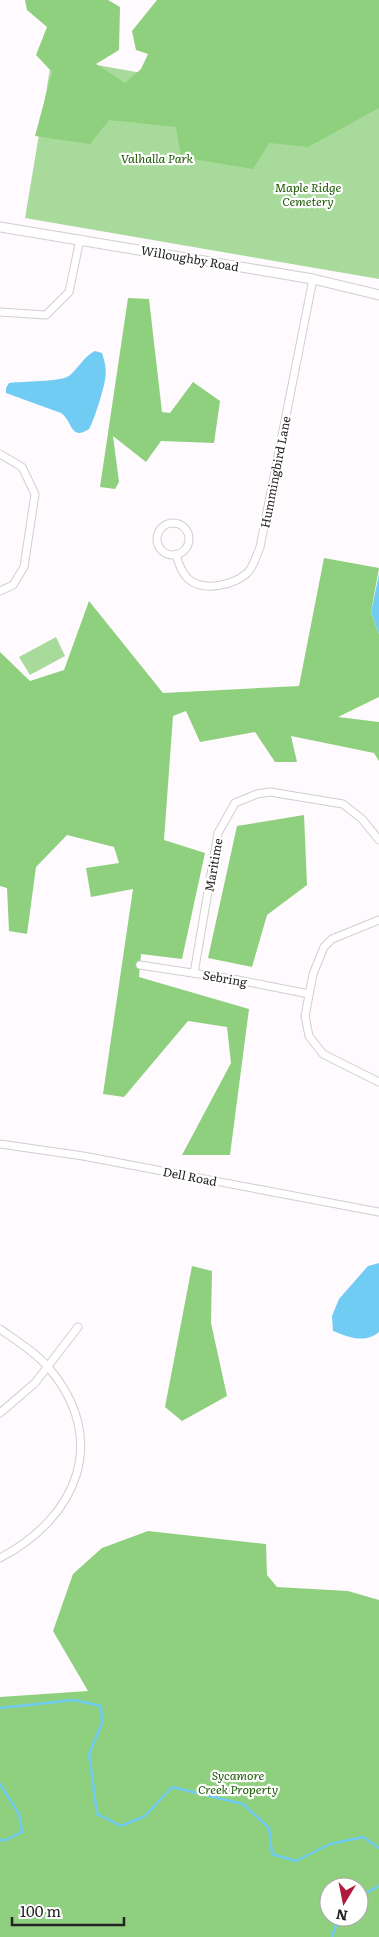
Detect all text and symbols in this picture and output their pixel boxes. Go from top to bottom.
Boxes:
park label: Valhalla Park [121,149,194,167]
park label: Maple Ridge Cemetery [275,178,341,210]
street label: Willoughby Road [140,241,241,276]
street label: Hummingbird Lane [255,414,295,530]
street label: Maritime [199,837,227,893]
street label: Sebring [202,965,249,991]
street label: Dell Road [161,1162,219,1190]
park label: Sycamore Creek Property [198,1766,278,1798]
north arrow [319,1877,369,1927]
scale bar [12,1894,125,1926]
text: 100 m [20,1899,61,1922]
text: N [334,1905,349,1927]

